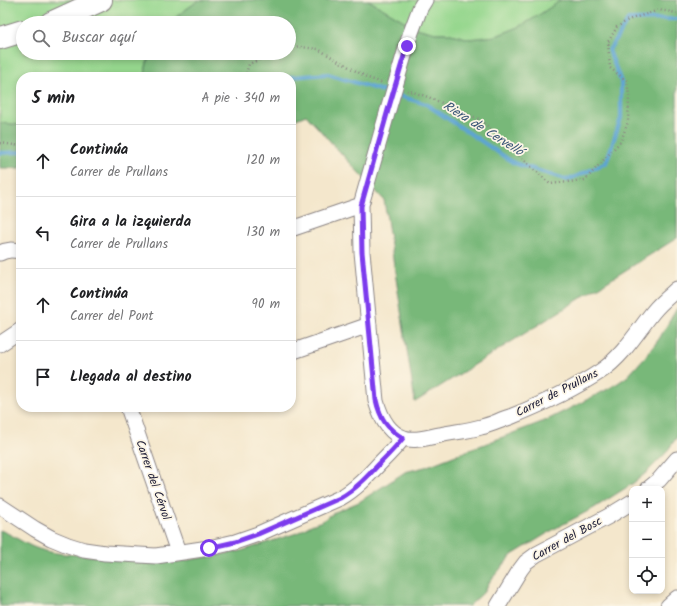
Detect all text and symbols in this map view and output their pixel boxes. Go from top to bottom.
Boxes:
search box [16,16,296,60]
text: Buscar aquí [62,26,135,50]
icon: search [30,27,52,49]
route end [398,37,416,55]
text: 5 min [32,85,75,112]
text: A pie · 340 m [202,88,280,109]
water label: Riera de Cervelló [439,96,530,164]
text: Continúa [70,138,128,162]
icon: ahead [32,150,54,172]
text: 120 m [246,150,280,171]
text: Carrer de Prullans [70,162,168,183]
text: Gira a la izquierda [70,210,191,234]
icon: left [32,222,54,244]
text: 130 m [246,222,280,243]
text: Carrer de Prullans [70,234,168,255]
text: Continúa [70,282,128,306]
icon: ahead [32,294,54,316]
text: 90 m [252,294,280,315]
text: Carrer del Pont [70,306,154,327]
street label: Carrer de Prullans [512,364,602,422]
text: Llegada al destino [70,365,192,389]
icon: arrive [32,366,54,388]
street label: Carrer del Cérvol [130,437,176,523]
map controls [629,486,665,594]
button: + [629,486,665,522]
street label: Carrer del Bosc [528,512,606,566]
button: − [629,522,665,558]
route start [200,539,218,557]
button: locate [629,558,665,594]

